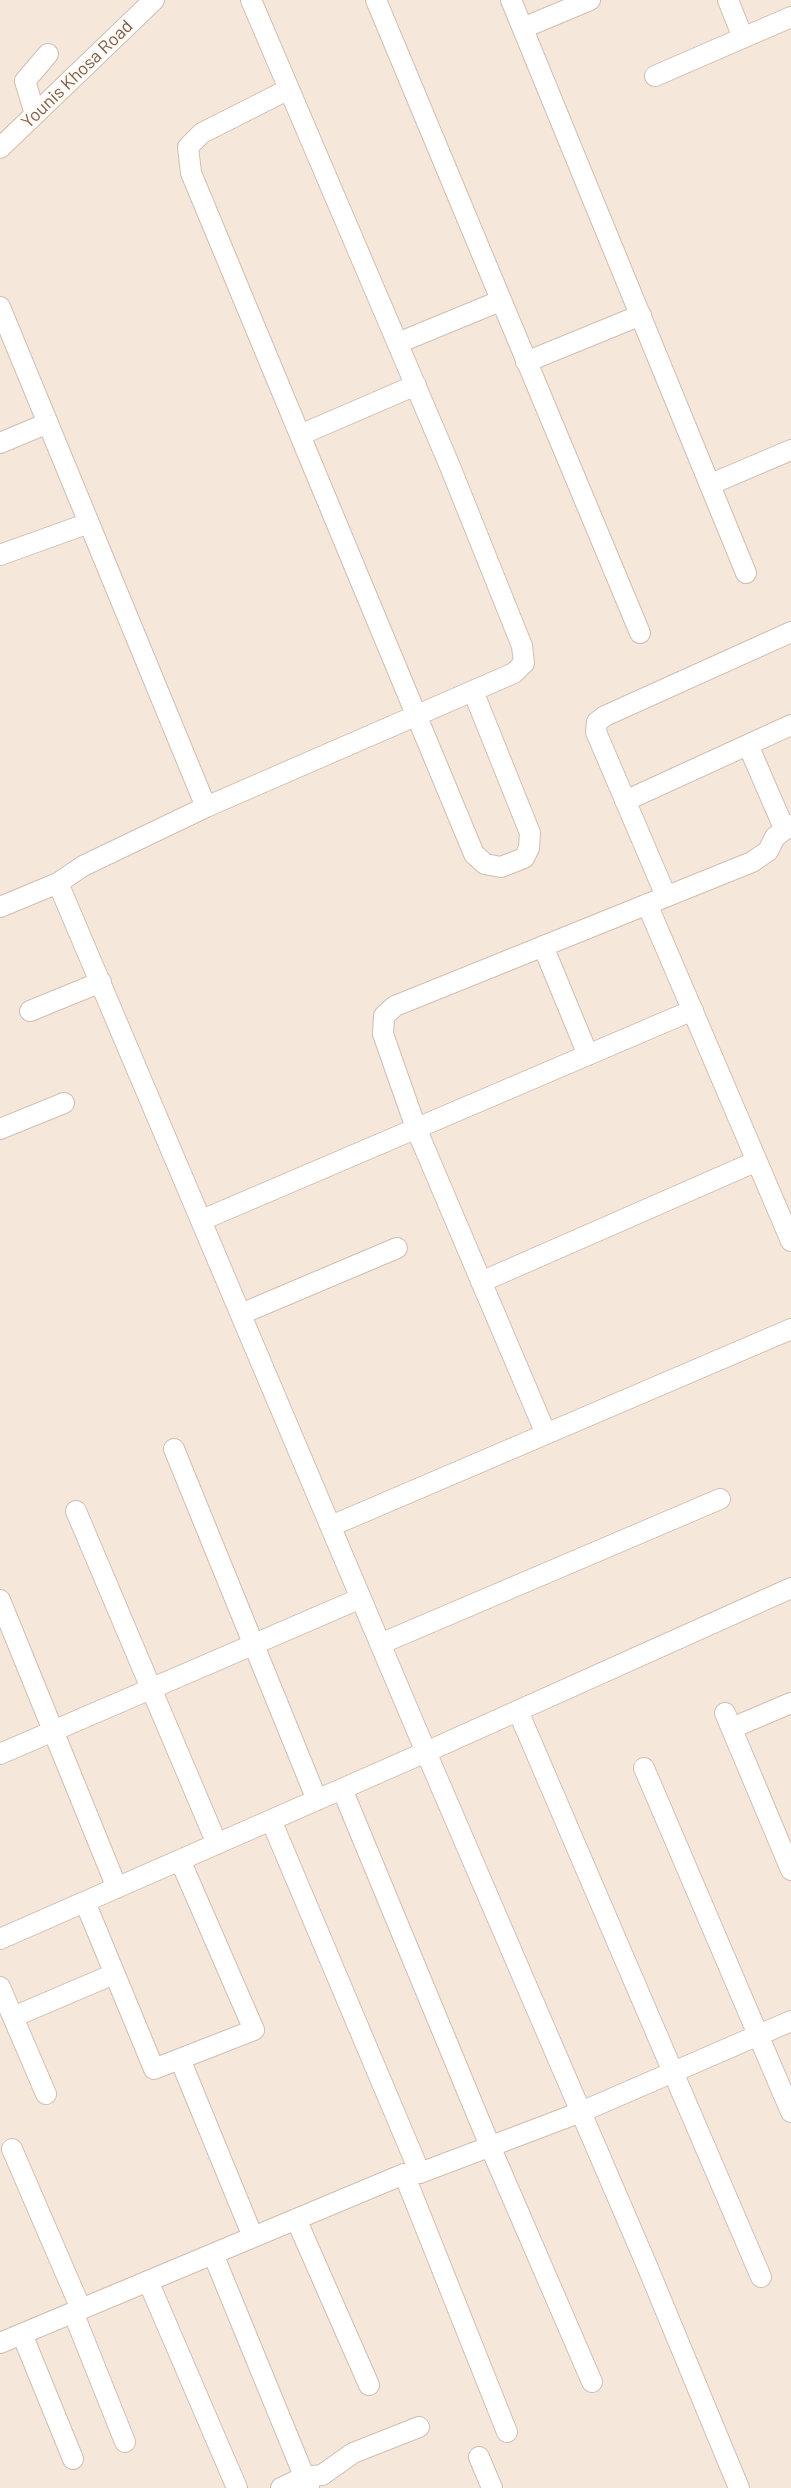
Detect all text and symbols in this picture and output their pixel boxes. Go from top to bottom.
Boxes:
street label: Younis Khosa Road [17,15,137,133]

